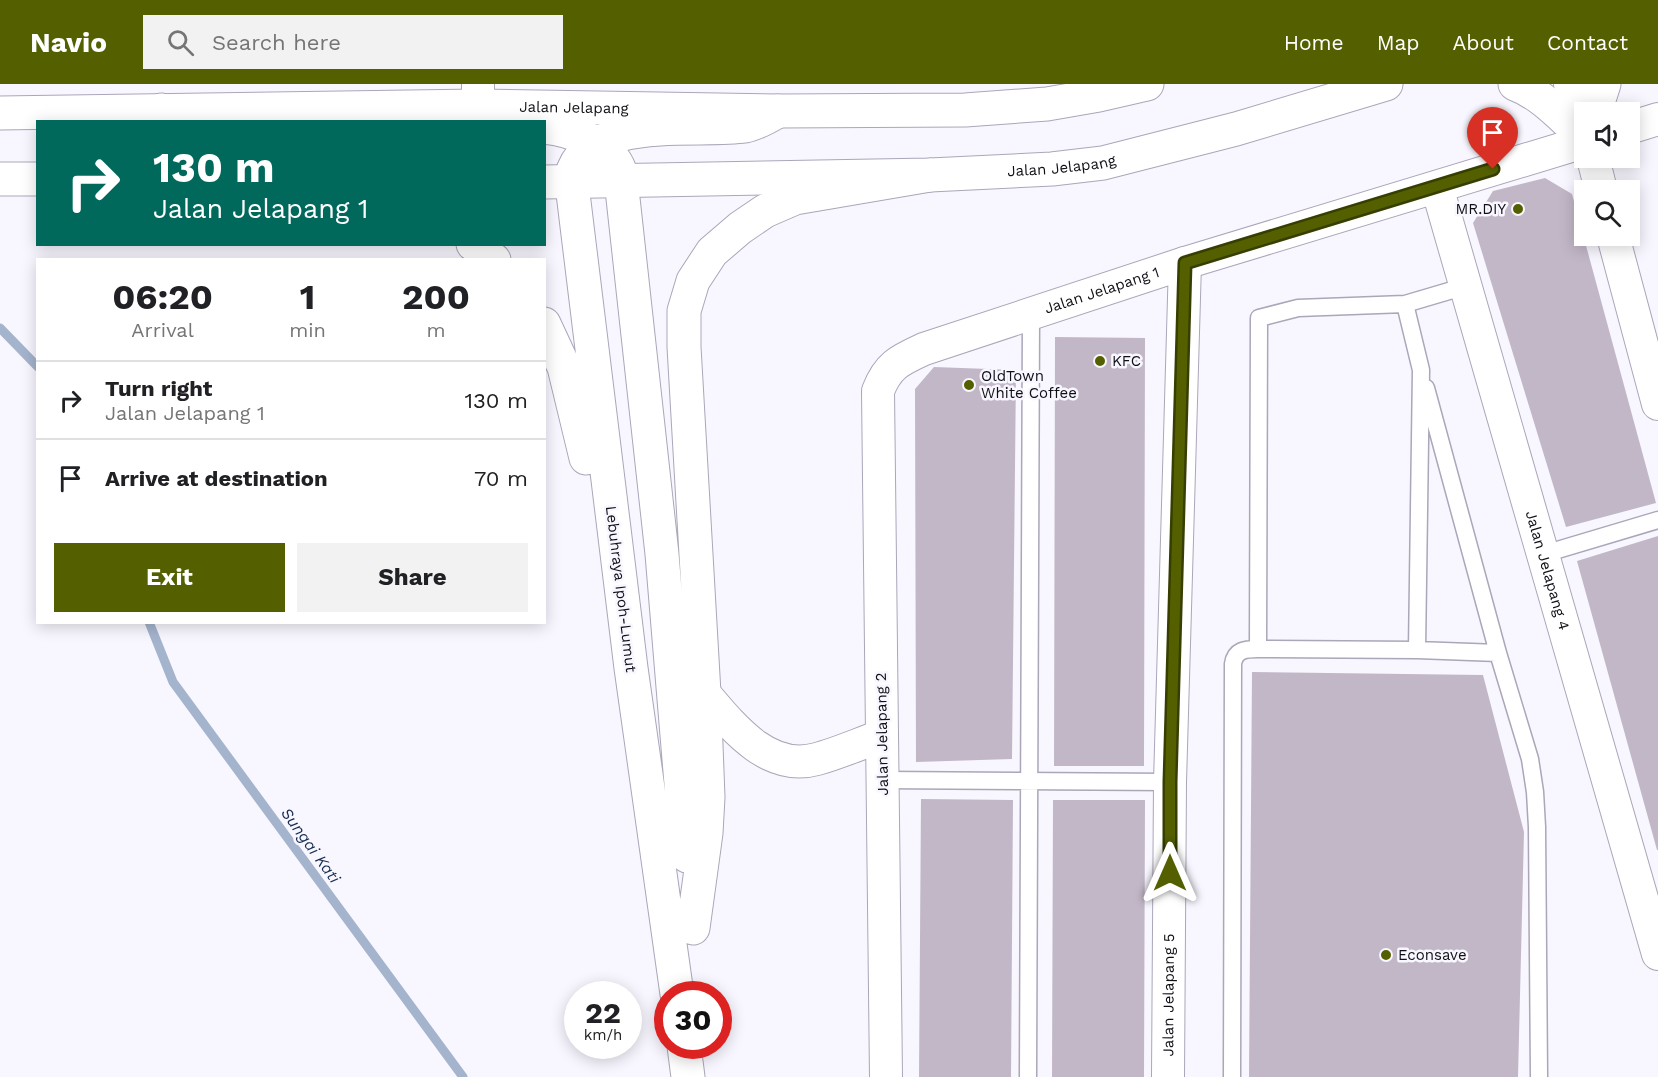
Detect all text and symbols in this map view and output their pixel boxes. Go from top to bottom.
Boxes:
search box [143,15,563,69]
text: Navio [30,26,107,59]
icon: search [164,26,197,59]
text: Search here [212,30,341,55]
text: Home [1284,30,1344,55]
text: Map [1377,30,1420,55]
text: About [1453,30,1514,55]
text: Contact [1547,30,1628,55]
street label: Jalan Jelapang [519,98,629,118]
map controls [1574,102,1640,246]
button: sound [1574,102,1640,168]
pin [1467,107,1518,169]
icon: arrive [1476,116,1509,149]
text: 130 m [153,143,275,192]
icon: right [54,144,132,222]
street label: Jalan Jelapang [1007,151,1118,180]
button: search [1574,180,1640,246]
text: Jalan Jelapang 1 [153,193,369,225]
place label: MR.DIY [1455,200,1506,218]
marker: MR.DIY [1511,202,1525,216]
street label: Jalan Jelapang 1 [1042,263,1162,318]
text: 06:20 [112,276,213,318]
text: 1 [300,276,315,318]
text: 200 [402,276,470,318]
text: Arrival [131,318,194,342]
text: min [289,318,326,342]
text: m [426,318,445,342]
place label: KFC [1112,352,1141,370]
marker: KFC [1093,354,1107,368]
place label: OldTown White Coffee [981,367,1077,402]
text: Turn right [105,376,212,401]
marker: OldTown White Coffee [962,378,976,392]
icon: right [54,384,87,417]
text: 130 m [464,388,528,413]
text: Jalan Jelapang 1 [105,401,265,425]
icon: arrive [54,462,87,495]
text: Arrive at destination [105,466,328,491]
text: 70 m [474,466,528,491]
street label: Lebuhraya Ipoh-Lumut [602,505,640,674]
street label: Jalan Jelapang 4 [1522,509,1573,632]
button: Exit [54,543,285,612]
button: Share [297,543,528,612]
street label: Jalan Jelapang 2 [872,672,892,796]
water label: Sungai Kati [277,804,345,887]
position arrow [1138,841,1202,905]
street label: Jalan Jelapang 5 [1159,933,1178,1057]
place label: Econsave [1398,946,1467,964]
marker: Econsave [1379,948,1393,962]
speed limit sign: 30 [654,981,732,1059]
text: 22 [585,995,621,1030]
text: km/h [584,1026,622,1044]

